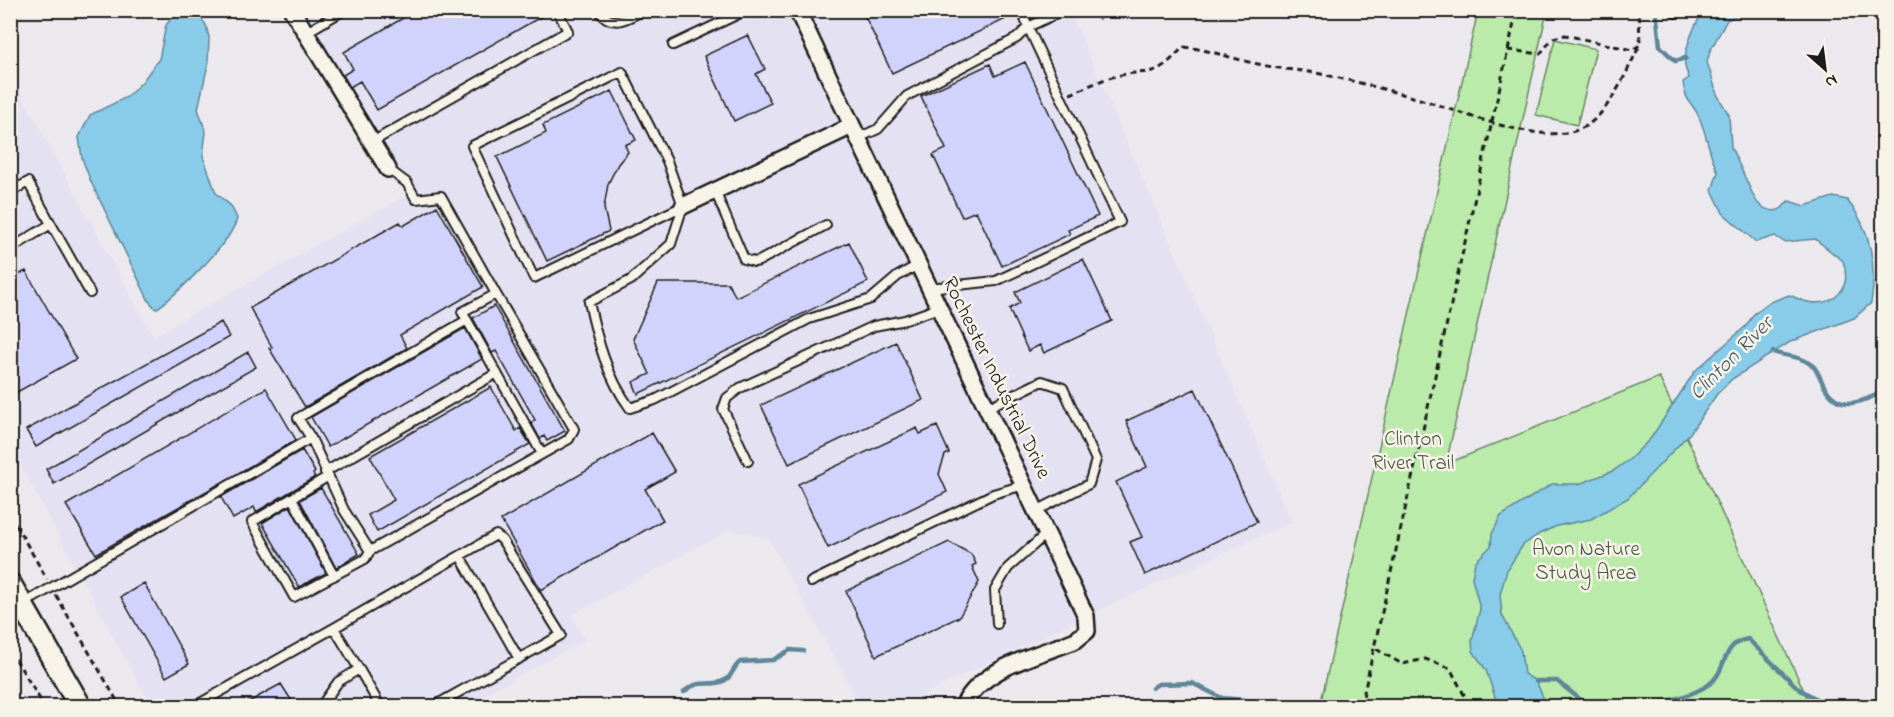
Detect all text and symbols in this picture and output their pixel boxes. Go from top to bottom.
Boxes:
north arrow [1795,39,1855,99]
text: N [1821,67,1842,94]
street label: Rochester Industrial Drive [934,272,1058,485]
water label: Clinton River [1683,307,1784,408]
park label: Clinton River Trail [1372,425,1454,479]
park label: Avon Nature Study Area [1532,535,1641,591]

